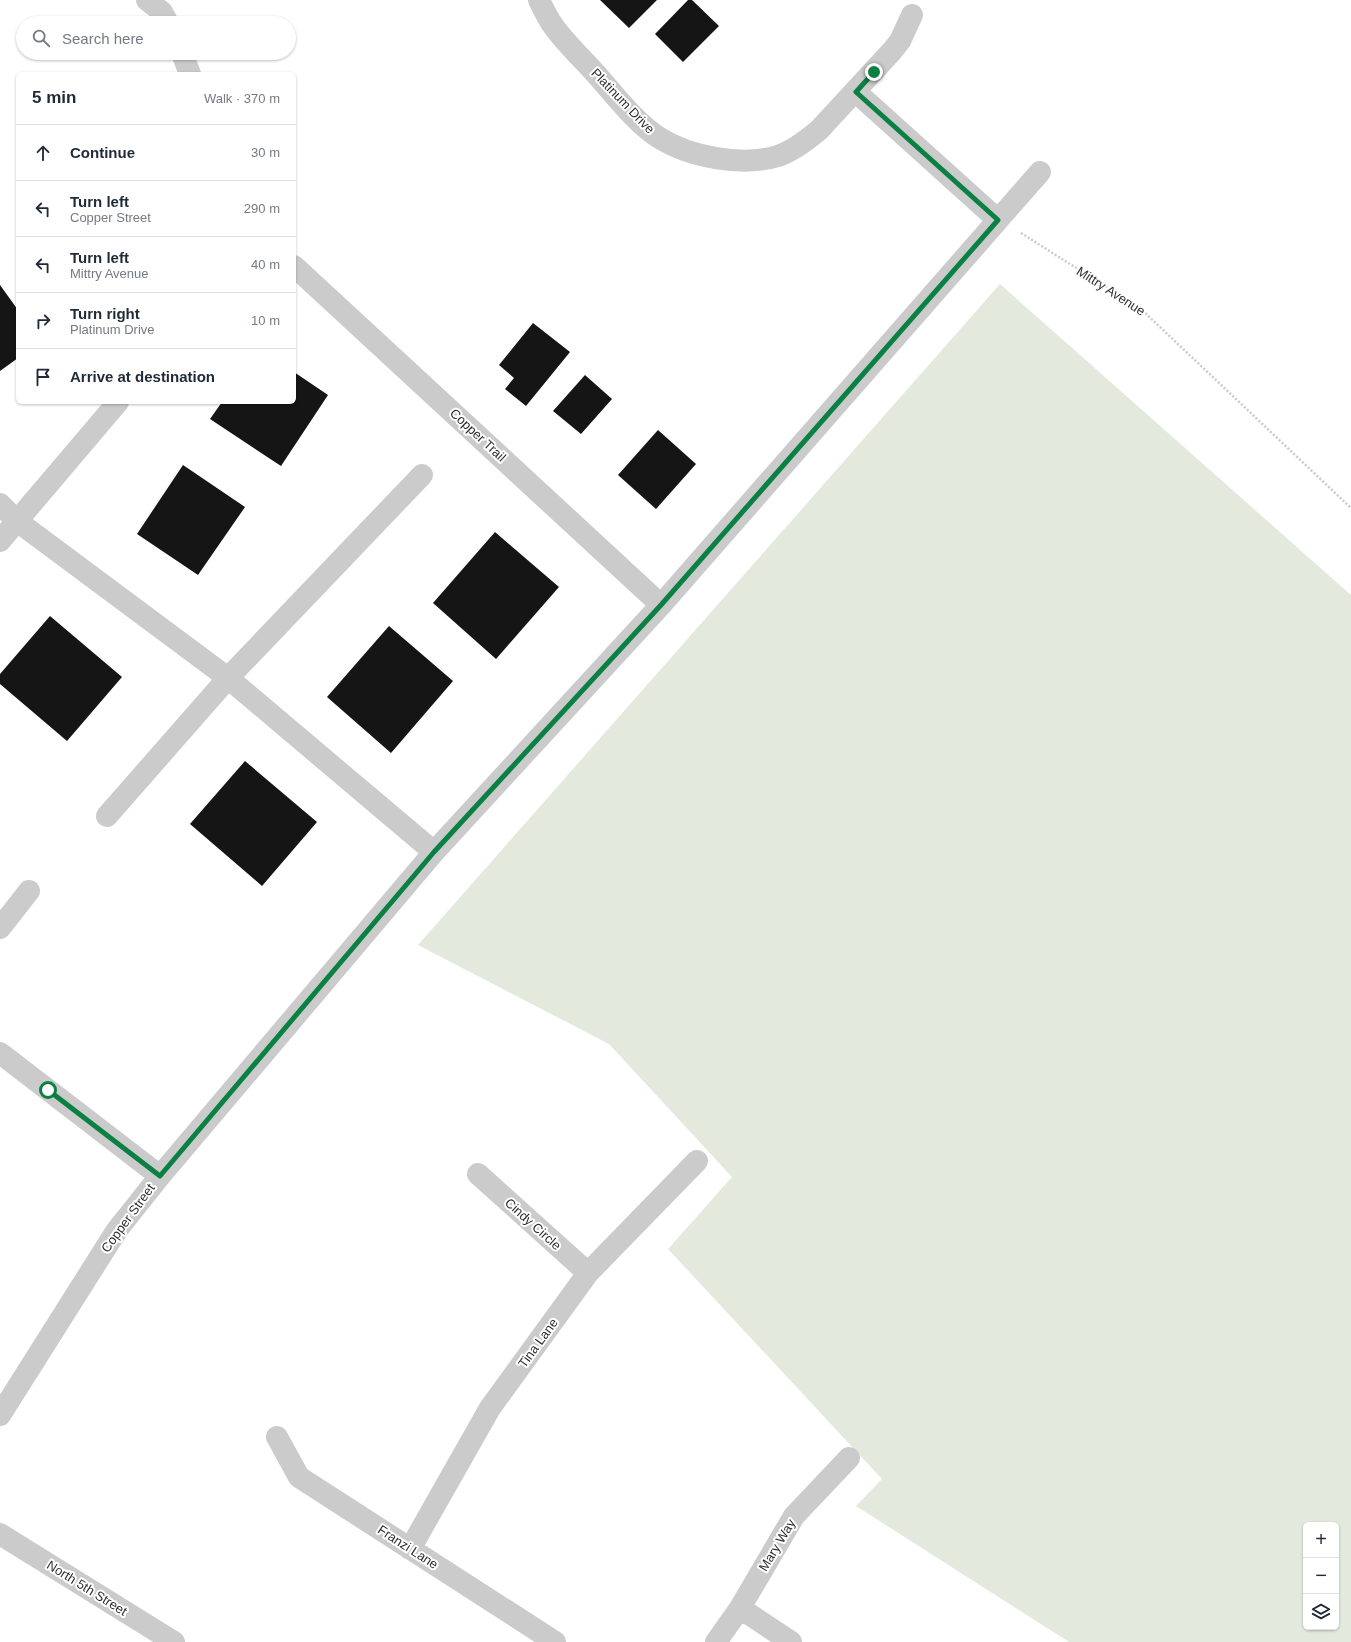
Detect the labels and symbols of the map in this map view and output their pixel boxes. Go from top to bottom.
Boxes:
route end [865,63,883,81]
street label: Platinum Drive [588,65,658,137]
street label: Mittry Avenue [1074,263,1148,319]
street label: Copper Trail [447,405,509,465]
route start [39,1081,57,1099]
street label: Copper Street [98,1181,158,1255]
street label: Cindy Circle [502,1195,564,1253]
street label: Tina Lane [515,1315,561,1371]
street label: Mary Way [756,1516,799,1574]
street label: Franzi Lane [375,1522,441,1572]
street label: North 5th Street [44,1557,130,1619]

